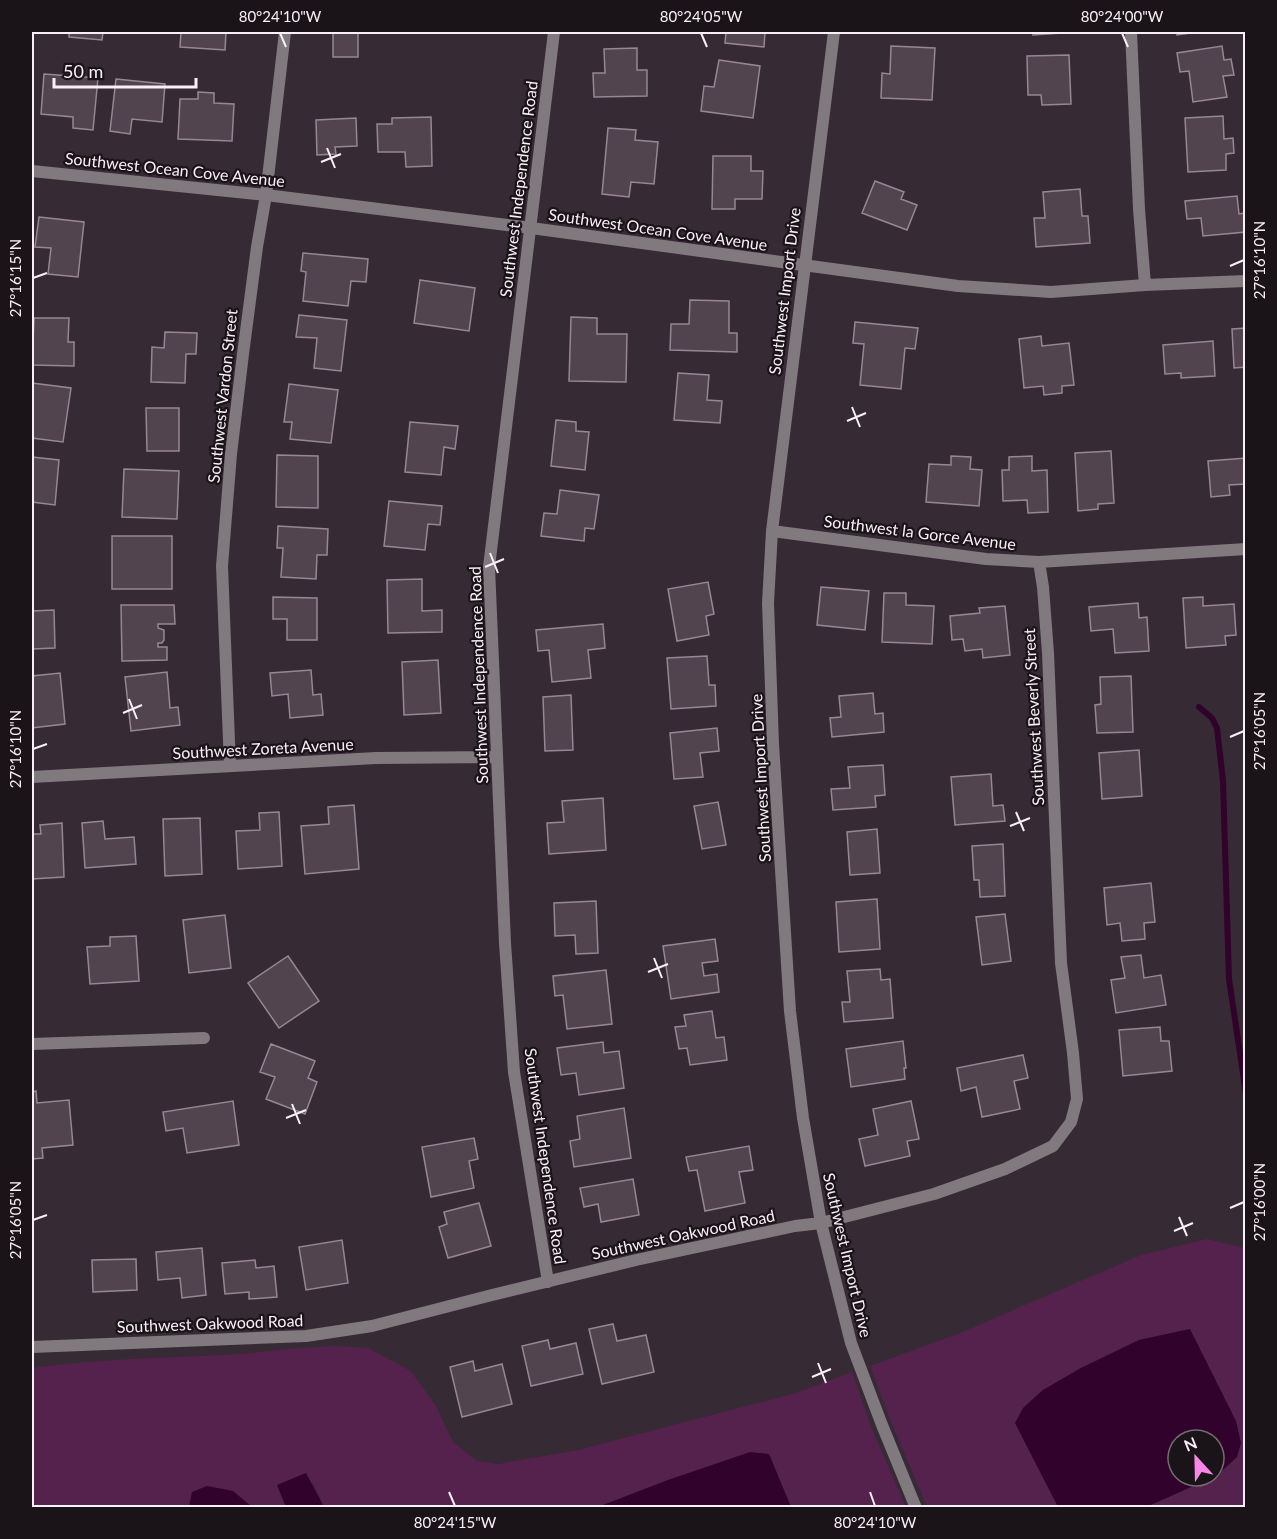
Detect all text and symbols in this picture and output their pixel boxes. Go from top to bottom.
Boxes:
text: 80°24'10"W [239,7,322,25]
text: 80°24'05"W [660,7,743,25]
text: 80°24'00"W [1081,7,1164,25]
scale bar [54,51,196,89]
text: 50 m [63,60,103,82]
street label: Southwest Independence Road [495,80,541,298]
street label: Southwest Ocean Cove Avenue [64,148,286,190]
street label: Southwest Ocean Cove Avenue [547,204,769,254]
street label: Southwest Import Drive [764,206,804,376]
text: 27°16'10"N [1250,221,1268,299]
text: 27°16'15"N [6,239,24,317]
street label: Southwest Vardon Street [203,308,241,484]
street label: Southwest la Gorce Avenue [823,511,1017,553]
street label: Southwest Independence Road [465,566,491,784]
street label: Southwest Beverly Street [1019,628,1047,806]
text: 27°16'05"N [1250,692,1268,770]
street label: Southwest Import Drive [746,693,774,863]
text: 27°16'10"N [6,710,24,788]
street label: Southwest Zoreta Avenue [172,734,354,762]
street label: Southwest Independence Road [521,1047,571,1265]
text: 27°16'00"N [1250,1163,1268,1241]
street label: Southwest Import Drive [820,1171,876,1339]
text: 27°16'05"N [6,1181,24,1259]
street label: Southwest Oakwood Road [590,1205,776,1263]
street label: Southwest Oakwood Road [116,1310,304,1336]
north arrow [1166,1428,1226,1488]
text: N [1181,1433,1199,1455]
text: 80°24'15"W [414,1513,497,1531]
text: 80°24'10"W [834,1513,917,1531]

